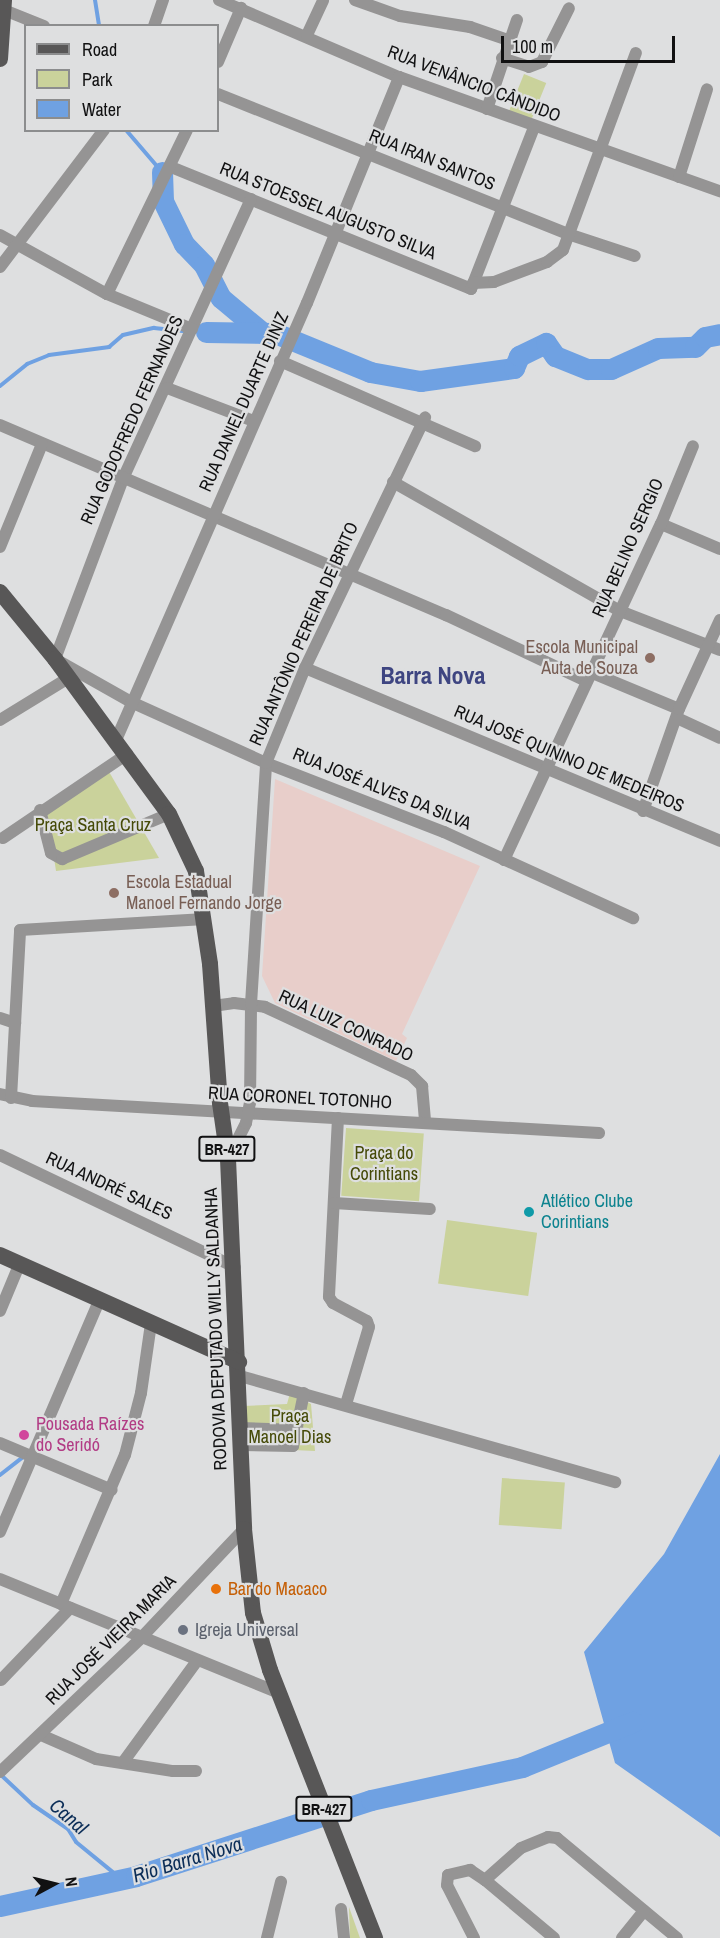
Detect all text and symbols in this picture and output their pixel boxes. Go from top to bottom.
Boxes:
legend [24,24,219,132]
scale bar [504,24,678,62]
text: 100 m [512,34,553,59]
text: Road [82,37,117,62]
street label: RUA VENÂNCIO CÂNDIDO [384,41,564,127]
text: Park [82,67,112,92]
text: Water [82,97,121,122]
street label: RUA IRAN SANTOS [365,125,499,195]
street label: RUA STOESSEL AUGUSTO SILVA [216,157,440,265]
street label: RUA DANIEL DUARTE DINIZ [194,308,294,496]
street label: RUA GODOFREDO FERNANDES [76,312,188,528]
street label: RUA BELINO SERGIO [587,475,669,621]
street label: RUA ANTÔNIO PEREIRA DE BRITO [244,518,364,750]
place label: Escola Municipal Auta de Souza [526,637,638,680]
marker: Escola Municipal Auta de Souza [643,651,657,665]
district label: Barra Nova [381,662,485,690]
street label: RUA JOSÉ QUININO DE MEDEIROS [450,701,688,817]
street label: RUA JOSÉ ALVES DA SILVA [289,743,475,835]
park label: Praça Santa Cruz [35,814,151,836]
place label: Escola Estadual Manoel Fernando Jorge [126,872,282,914]
marker: Escola Estadual Manoel Fernando Jorge [107,886,121,900]
street label: RUA LUIZ CONRADO [275,985,417,1067]
street label: RUA CORONEL TOTONHO [207,1082,393,1114]
road number: BR-427 [197,1136,257,1162]
park label: Praça do Corintians [350,1143,418,1186]
street label: RUA ANDRÉ SALES [42,1147,176,1225]
street label: RODOVIA DEPUTADO WILLY SALDANHA [200,1187,232,1471]
place label: Atlético Clube Corintians [541,1191,633,1234]
marker: Atlético Clube Corintians [522,1205,536,1219]
park label: Praça Manoel Dias [249,1406,331,1448]
place label: Pousada Raízes do Seridó [36,1414,144,1456]
marker: Pousada Raízes do Seridó [17,1428,31,1442]
street label: RUA JOSÉ VIEIRA MARIA [41,1570,181,1710]
place label: Bar do Macaco [228,1578,327,1600]
marker: Bar do Macaco [209,1582,223,1596]
place label: Igreja Universal [195,1619,298,1641]
marker: Igreja Universal [176,1623,190,1637]
water label: Canal [45,1793,93,1839]
road number: BR-427 [294,1796,354,1822]
water label: Rio Barra Nova [129,1831,245,1887]
north arrow [24,1854,84,1914]
text: N [60,1876,83,1888]

